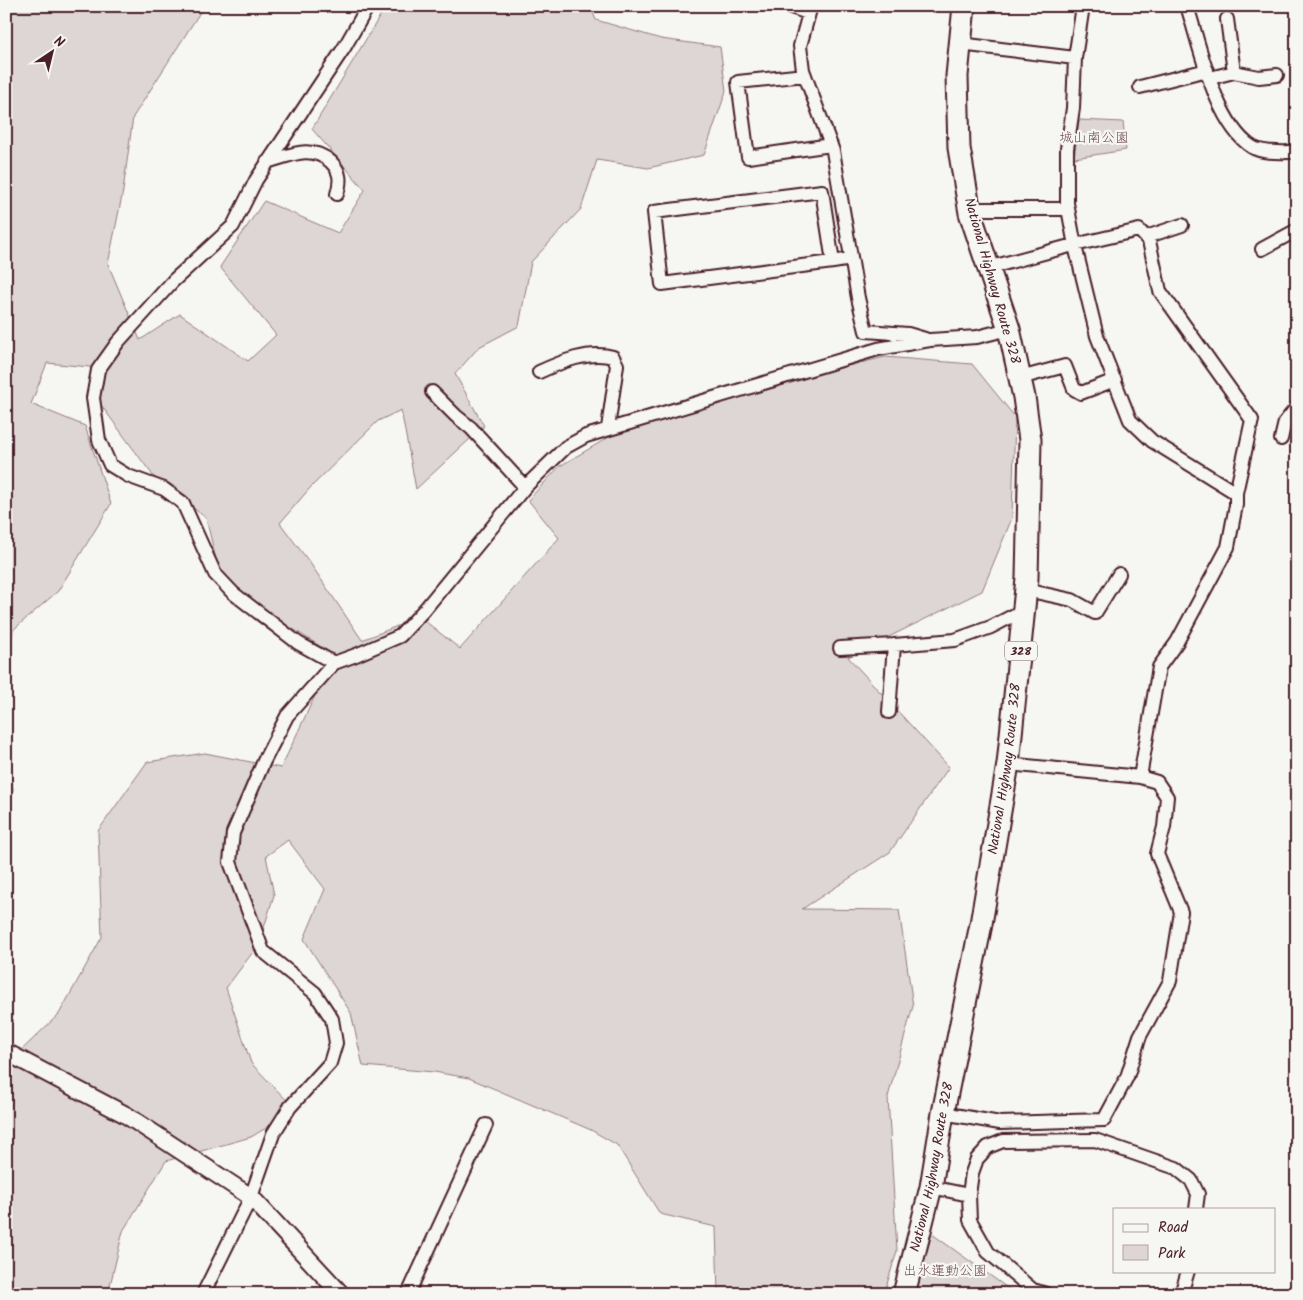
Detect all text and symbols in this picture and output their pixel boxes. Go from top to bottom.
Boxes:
north arrow [28,28,78,78]
text: N [49,31,69,54]
park label: 城山南公園 [1059,127,1129,149]
street label: National Highway Route 328 [958,195,1026,367]
road number: 328 [1005,641,1037,660]
street label: National Highway Route 328 [982,682,1027,856]
street label: National Highway Route 328 [904,1080,960,1254]
legend [1113,1208,1276,1272]
text: Road [1158,1216,1189,1240]
text: Park [1158,1242,1186,1266]
park label: 出水運動公園 [903,1260,987,1282]

